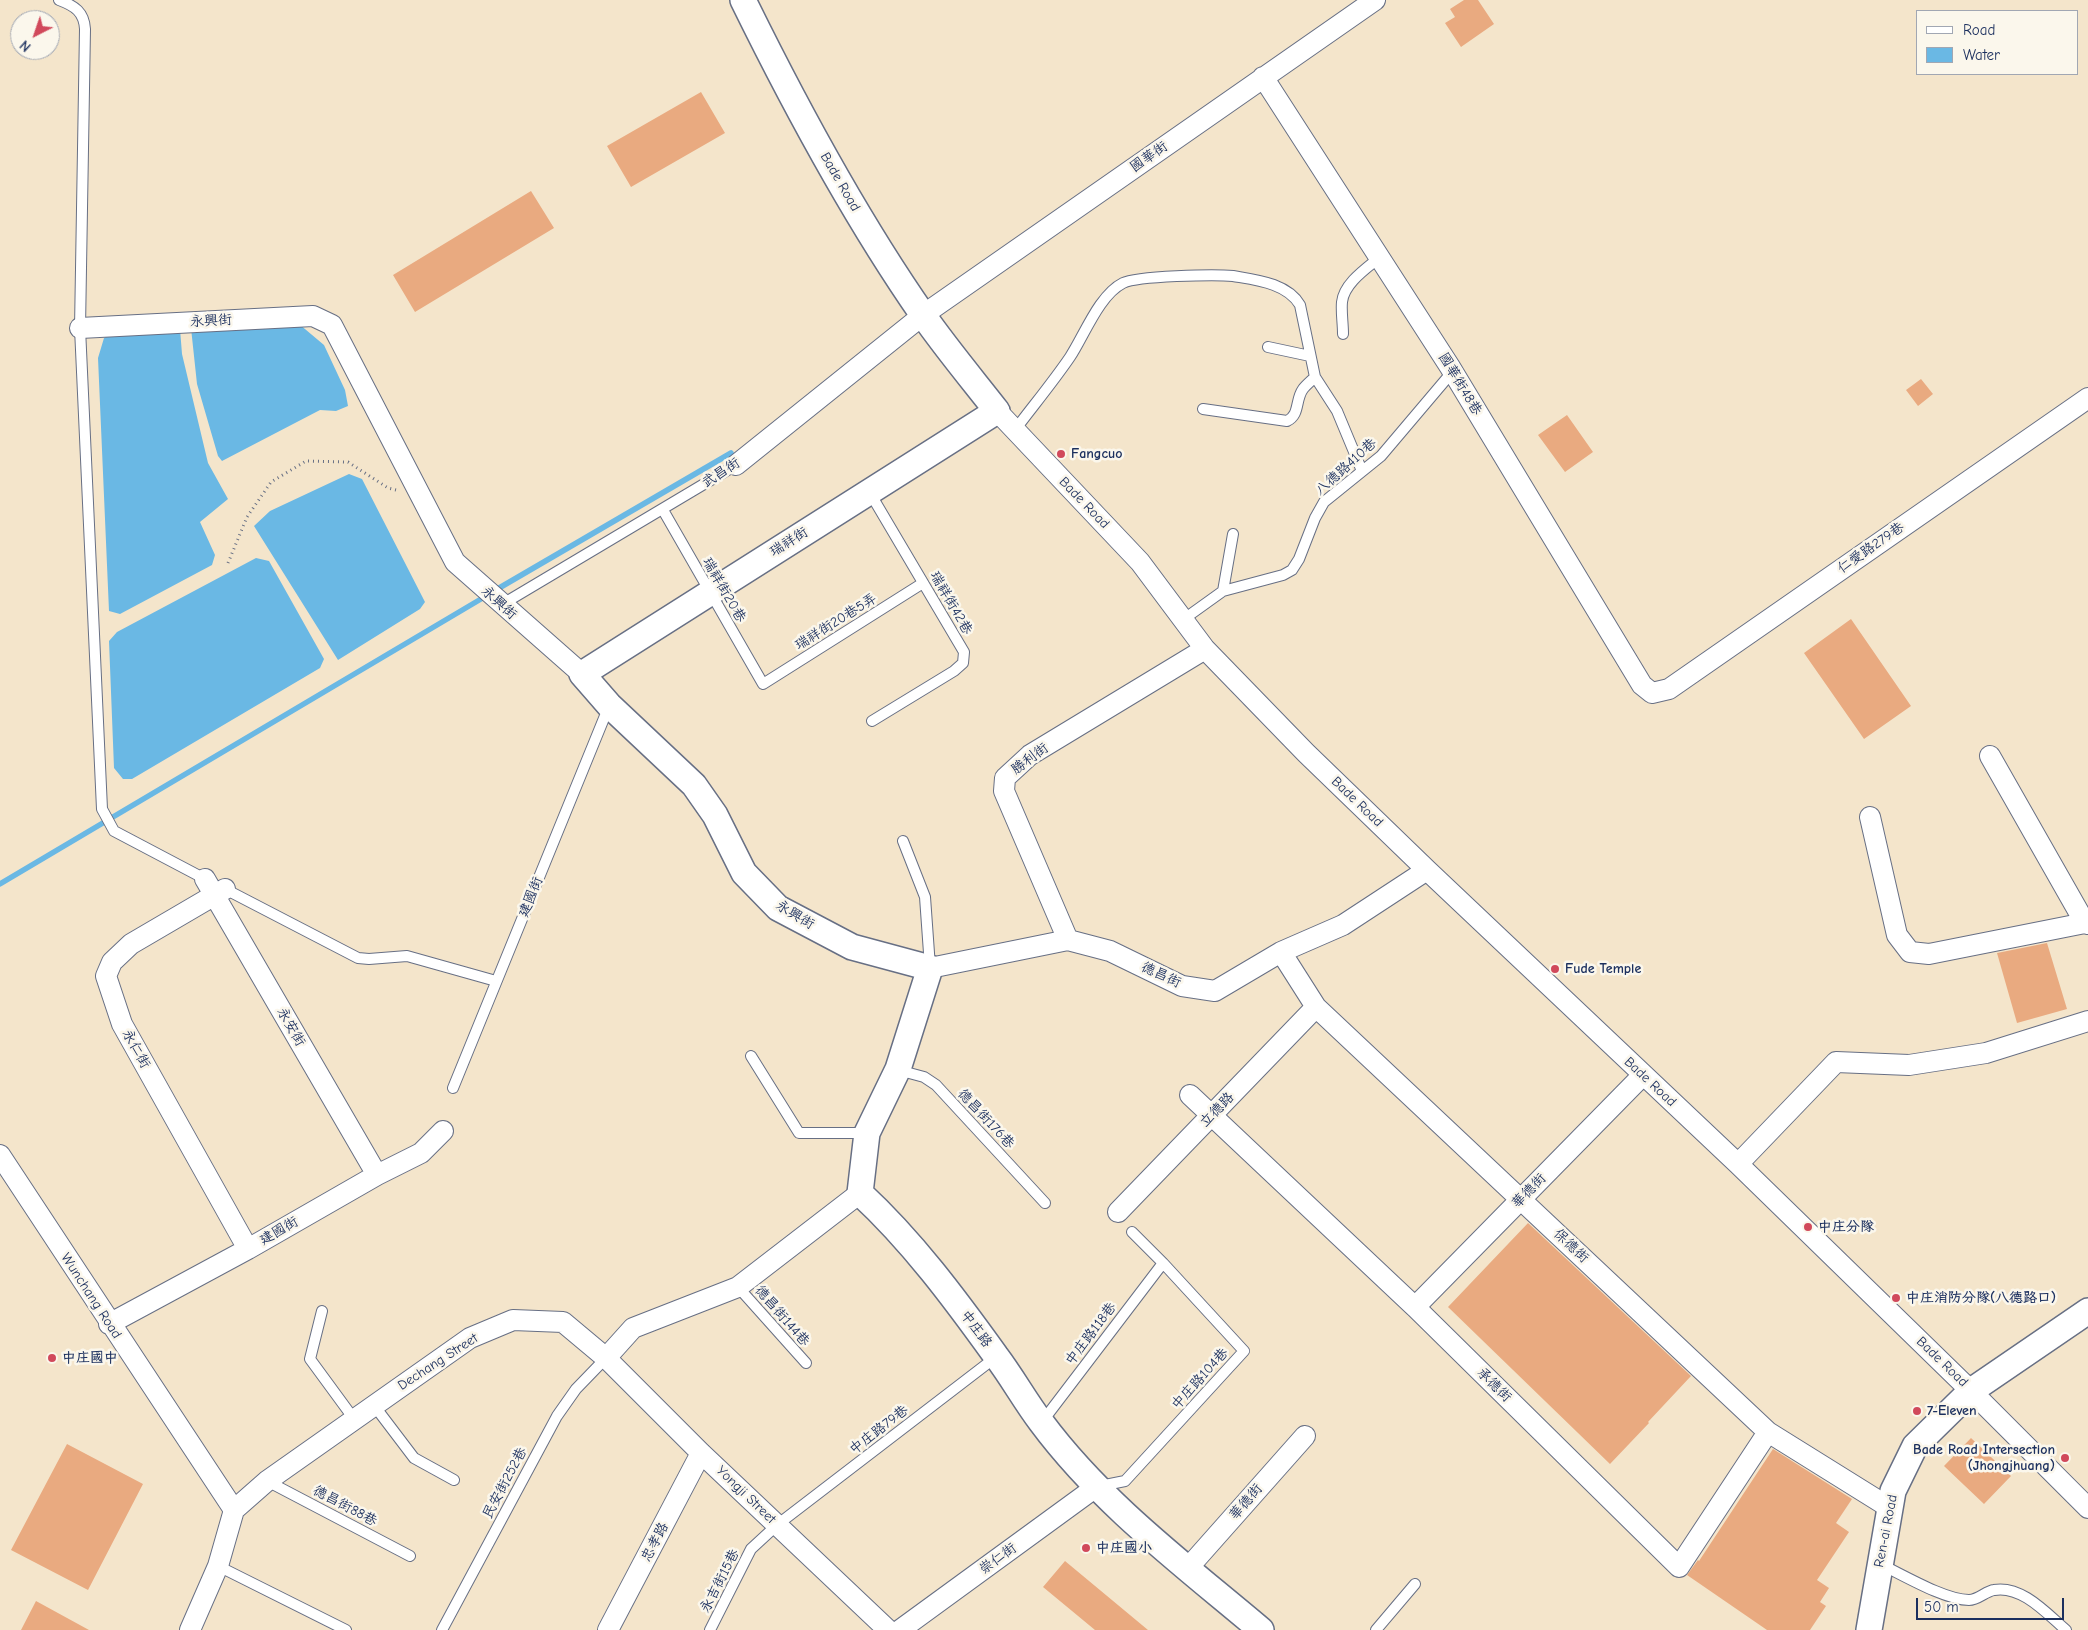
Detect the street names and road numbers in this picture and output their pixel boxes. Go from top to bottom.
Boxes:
street label: 國華街 [1127,138,1171,176]
street label: Bade Road [816,150,864,214]
street label: 永興街 [190,312,232,330]
street label: 國華街48巷 [1435,350,1485,418]
street label: 八德路410巷 [1312,435,1380,499]
street label: 武昌街 [699,455,743,491]
street label: Bade Road [1055,474,1113,532]
street label: 仁愛路279巷 [1835,519,1907,577]
street label: 瑞祥街 [767,524,811,560]
street label: 瑞祥街20巷 [699,555,749,625]
street label: 瑞祥街42巷 [926,568,976,638]
street label: 永興街 [478,583,520,623]
street label: 瑞祥街20巷5弄 [792,590,880,654]
street label: 勝利街 [1008,740,1052,778]
street label: Bade Road [1328,773,1386,831]
street label: 建國街 [515,874,547,920]
street label: 永興街 [773,897,817,933]
street label: 德昌街 [1138,959,1184,991]
street label: 永安街 [273,1005,309,1049]
street label: 永仁街 [118,1027,154,1071]
street label: Bade Road [1620,1054,1680,1110]
street label: 德昌街176巷 [954,1086,1018,1152]
street label: 立德路 [1196,1089,1238,1131]
street label: 華德街 [1508,1170,1550,1212]
street label: 建國街 [257,1213,301,1249]
street label: 保德街 [1550,1226,1592,1266]
street label: Wunchang Road [57,1250,125,1342]
street label: 德昌街144巷 [751,1282,813,1350]
street label: 中庄路118巷 [1062,1299,1120,1369]
street label: 中庄路 [957,1307,995,1351]
street label: Dechang Street [395,1330,481,1394]
street label: Bade Road [1913,1333,1971,1391]
street label: 中庄路104巷 [1168,1345,1232,1413]
street label: 承德街 [1473,1364,1515,1406]
street label: 中庄路79巷 [846,1402,912,1458]
street label: 民安街252巷 [479,1445,531,1521]
street label: Yongji Street [713,1462,779,1528]
street label: 華德街 [1226,1481,1266,1523]
street label: 德昌街88巷 [310,1482,380,1530]
street label: Ren-ai Road [1871,1493,1901,1569]
street label: 忠孝路 [638,1520,672,1564]
street label: 崇仁街 [976,1540,1020,1578]
street label: 永吉街15巷 [697,1546,743,1616]

